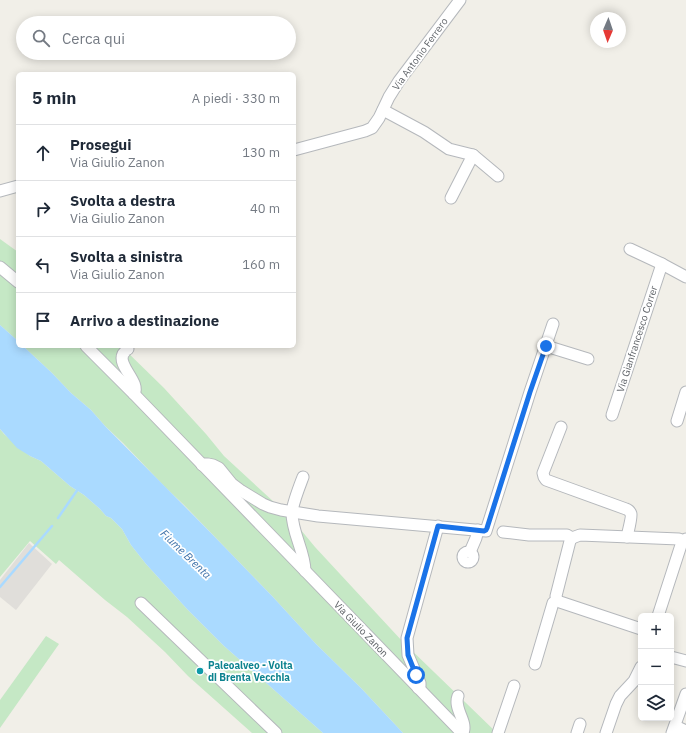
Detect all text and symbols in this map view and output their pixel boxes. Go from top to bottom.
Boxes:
north arrow [590,12,626,48]
street label: Via Antonio Ferrero [389,15,451,93]
search box [16,16,296,60]
icon: search [30,27,52,49]
text: Cerca qui [62,29,125,48]
text: 5 min [32,87,76,109]
text: A piedi · 330 m [192,90,280,107]
text: Prosegui [70,135,132,154]
icon: ahead [32,142,54,164]
text: 130 m [242,144,280,161]
text: Via Giulio Zanon [70,154,165,171]
text: Svolta a destra [70,191,175,210]
icon: right [32,198,54,220]
text: 40 m [250,200,280,217]
text: Via Giulio Zanon [70,210,165,227]
text: Svolta a sinistra [70,247,183,266]
icon: left [32,254,54,276]
text: 160 m [242,256,280,273]
text: Via Giulio Zanon [70,266,165,283]
street label: Via Gianfrancesco Correr [614,284,660,394]
icon: arrive [32,310,54,332]
text: Arrivo a destinazione [70,311,219,330]
route end [537,337,555,355]
water label: Fiume Brenta [158,526,214,582]
street label: Via Giulio Zanon [331,598,391,660]
map controls [638,613,674,721]
button: + [638,613,674,649]
button: − [638,649,674,685]
place label: Paleoalveo - Volta di Brenta Vecchia [208,659,293,684]
marker: Paleoalveo - Volta di Brenta Vecchia [195,666,205,676]
route start [407,666,425,684]
button: layers [638,685,674,721]

